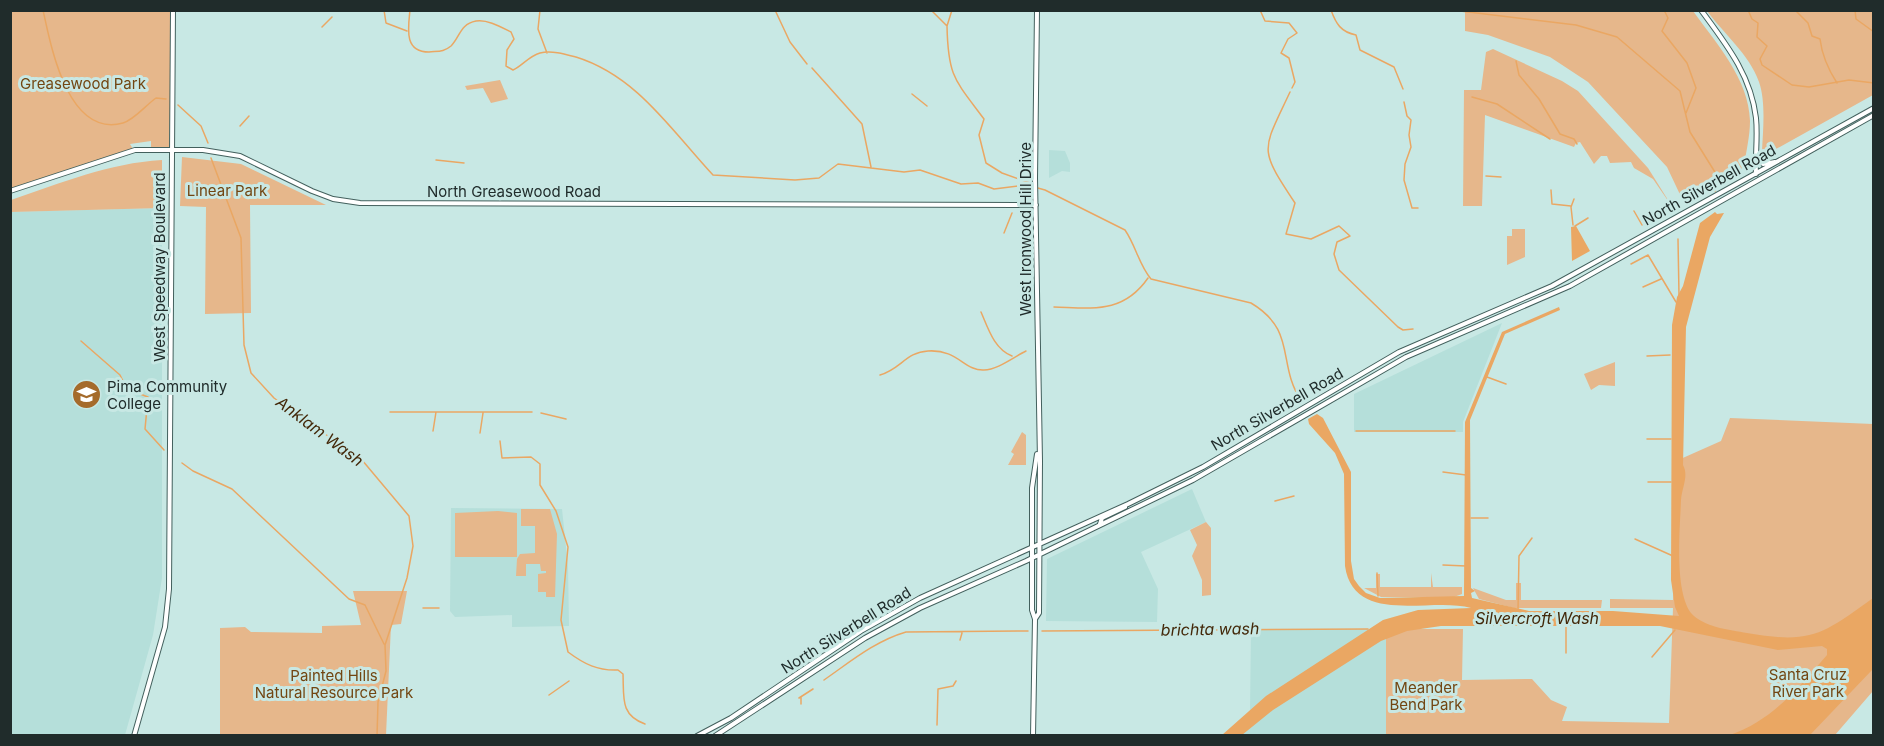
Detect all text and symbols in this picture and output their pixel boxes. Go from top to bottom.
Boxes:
park label: Greasewood Park [20,74,147,93]
street label: North Silverbell Road [1639,140,1779,230]
street label: West Ironwood Hill Drive [1016,142,1035,316]
street label: West Speedway Boulevard [150,172,169,362]
park label: Linear Park [187,181,268,200]
street label: North Greasewood Road [427,182,601,201]
street label: North Silverbell Road [1208,363,1346,455]
place label: Pima Community College [107,377,228,413]
school or university icon: Pima Community College [70,379,102,411]
water label: Anklam Wash [272,391,368,470]
street label: North Silverbell Road [778,582,914,678]
water label: Silvercroft Wash [1475,608,1599,628]
water label: brichta wash [1161,618,1259,640]
park label: Santa Cruz River Park [1769,665,1847,701]
park label: Painted Hills Natural Resource Park [255,666,414,702]
park label: Meander Bend Park [1390,678,1463,714]

